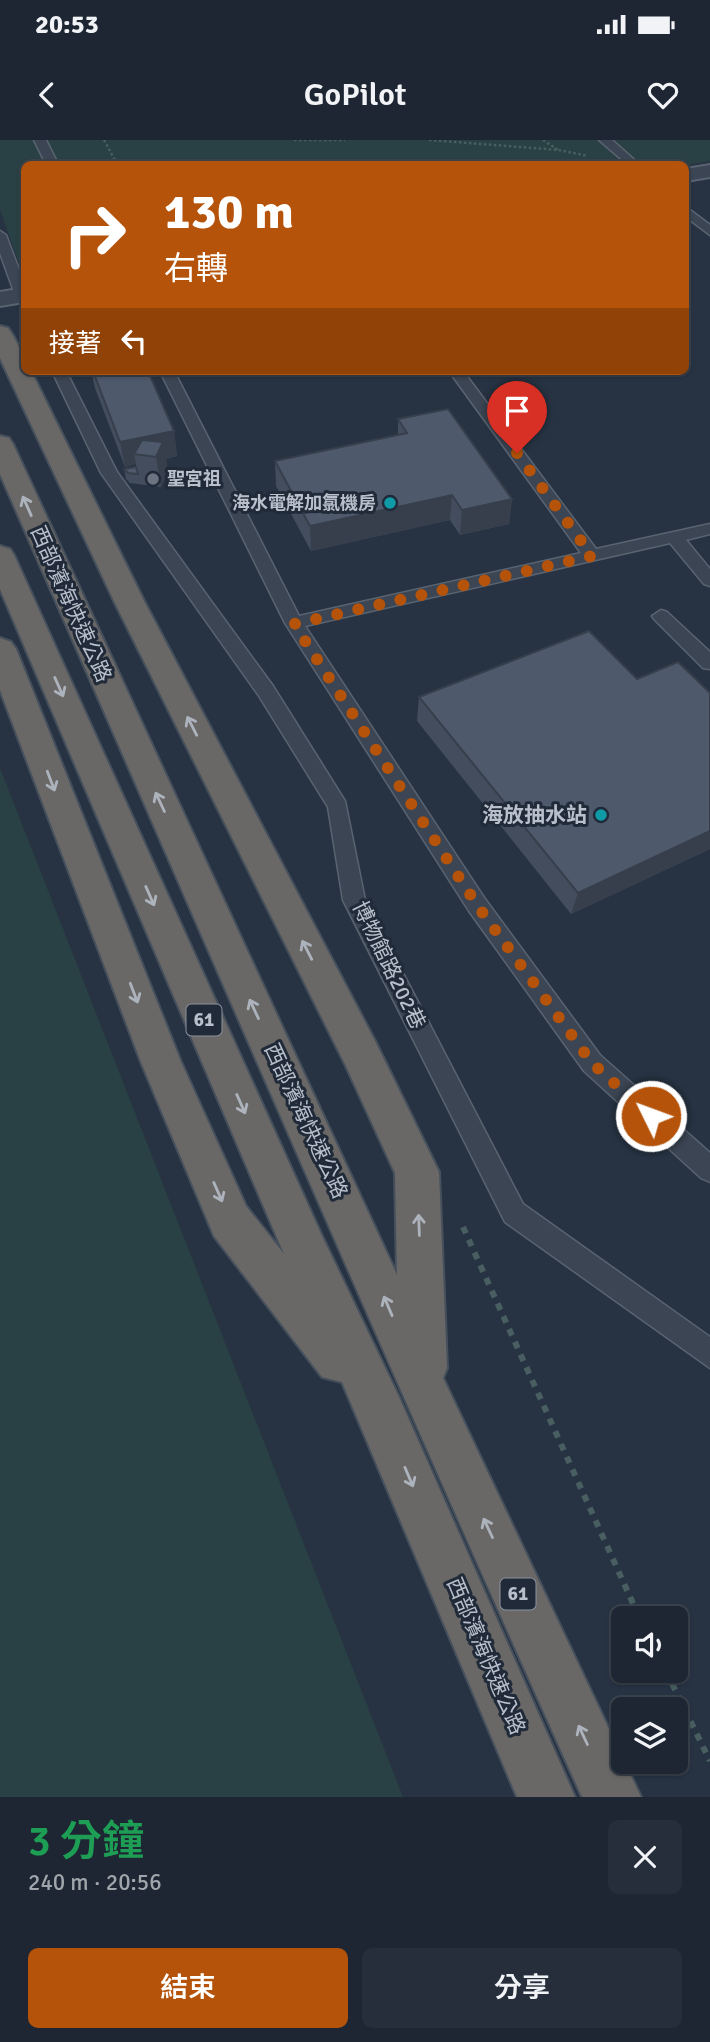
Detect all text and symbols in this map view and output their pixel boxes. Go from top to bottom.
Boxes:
text: 20:53 [35,9,99,41]
text: GoPilot [304,75,406,114]
icon: back [28,76,66,114]
icon: heart [644,76,682,114]
text: 130 m [164,182,294,242]
icon: right [49,189,140,280]
text: 右轉 [164,249,228,288]
icon: left [115,322,153,360]
text: 接著 [49,328,101,360]
pin [487,381,547,453]
icon: arrive [498,392,536,430]
place label: 聖宮祖 [167,468,221,490]
marker: 聖宮祖 [145,471,161,487]
place label: 海水電解加氯機房 [232,492,376,514]
marker: 海水電解加氯機房 [382,495,398,511]
one-way arrow [20,496,33,518]
street label: 西部濱海快速公路 [25,522,117,686]
one-way arrow [53,676,66,698]
one-way arrow [185,716,199,737]
one-way arrow [46,769,59,791]
one-way arrow [153,792,166,813]
place label: 海放抽水站 [482,802,587,828]
marker: 海放抽水站 [593,807,609,823]
one-way arrow [144,885,157,906]
street label: 博物館路202巷 [347,897,431,1033]
one-way arrow [300,940,314,961]
one-way arrow [128,981,141,1003]
one-way arrow [247,999,260,1020]
road number: 61 [186,1004,222,1035]
street label: 西部濱海快速公路 [259,1039,353,1203]
position arrow [614,1079,688,1153]
one-way arrow [235,1093,248,1115]
one-way arrow [212,1181,225,1202]
one-way arrow [412,1213,425,1236]
one-way arrow [381,1295,394,1317]
one-way arrow [403,1465,416,1487]
one-way arrow [481,1518,494,1540]
street label: 西部濱海快速公路 [441,1574,531,1738]
road number: 61 [500,1578,536,1610]
map controls [611,1606,688,1774]
button: sound [611,1606,688,1683]
button: layers [611,1697,688,1774]
one-way arrow [576,1725,589,1746]
text: 3 分鐘 [28,1816,144,1867]
button: close [608,1820,682,1894]
text: 240 m · 20:56 [28,1868,162,1897]
button: 結束 [28,1948,348,2028]
button: 分享 [362,1948,682,2028]

